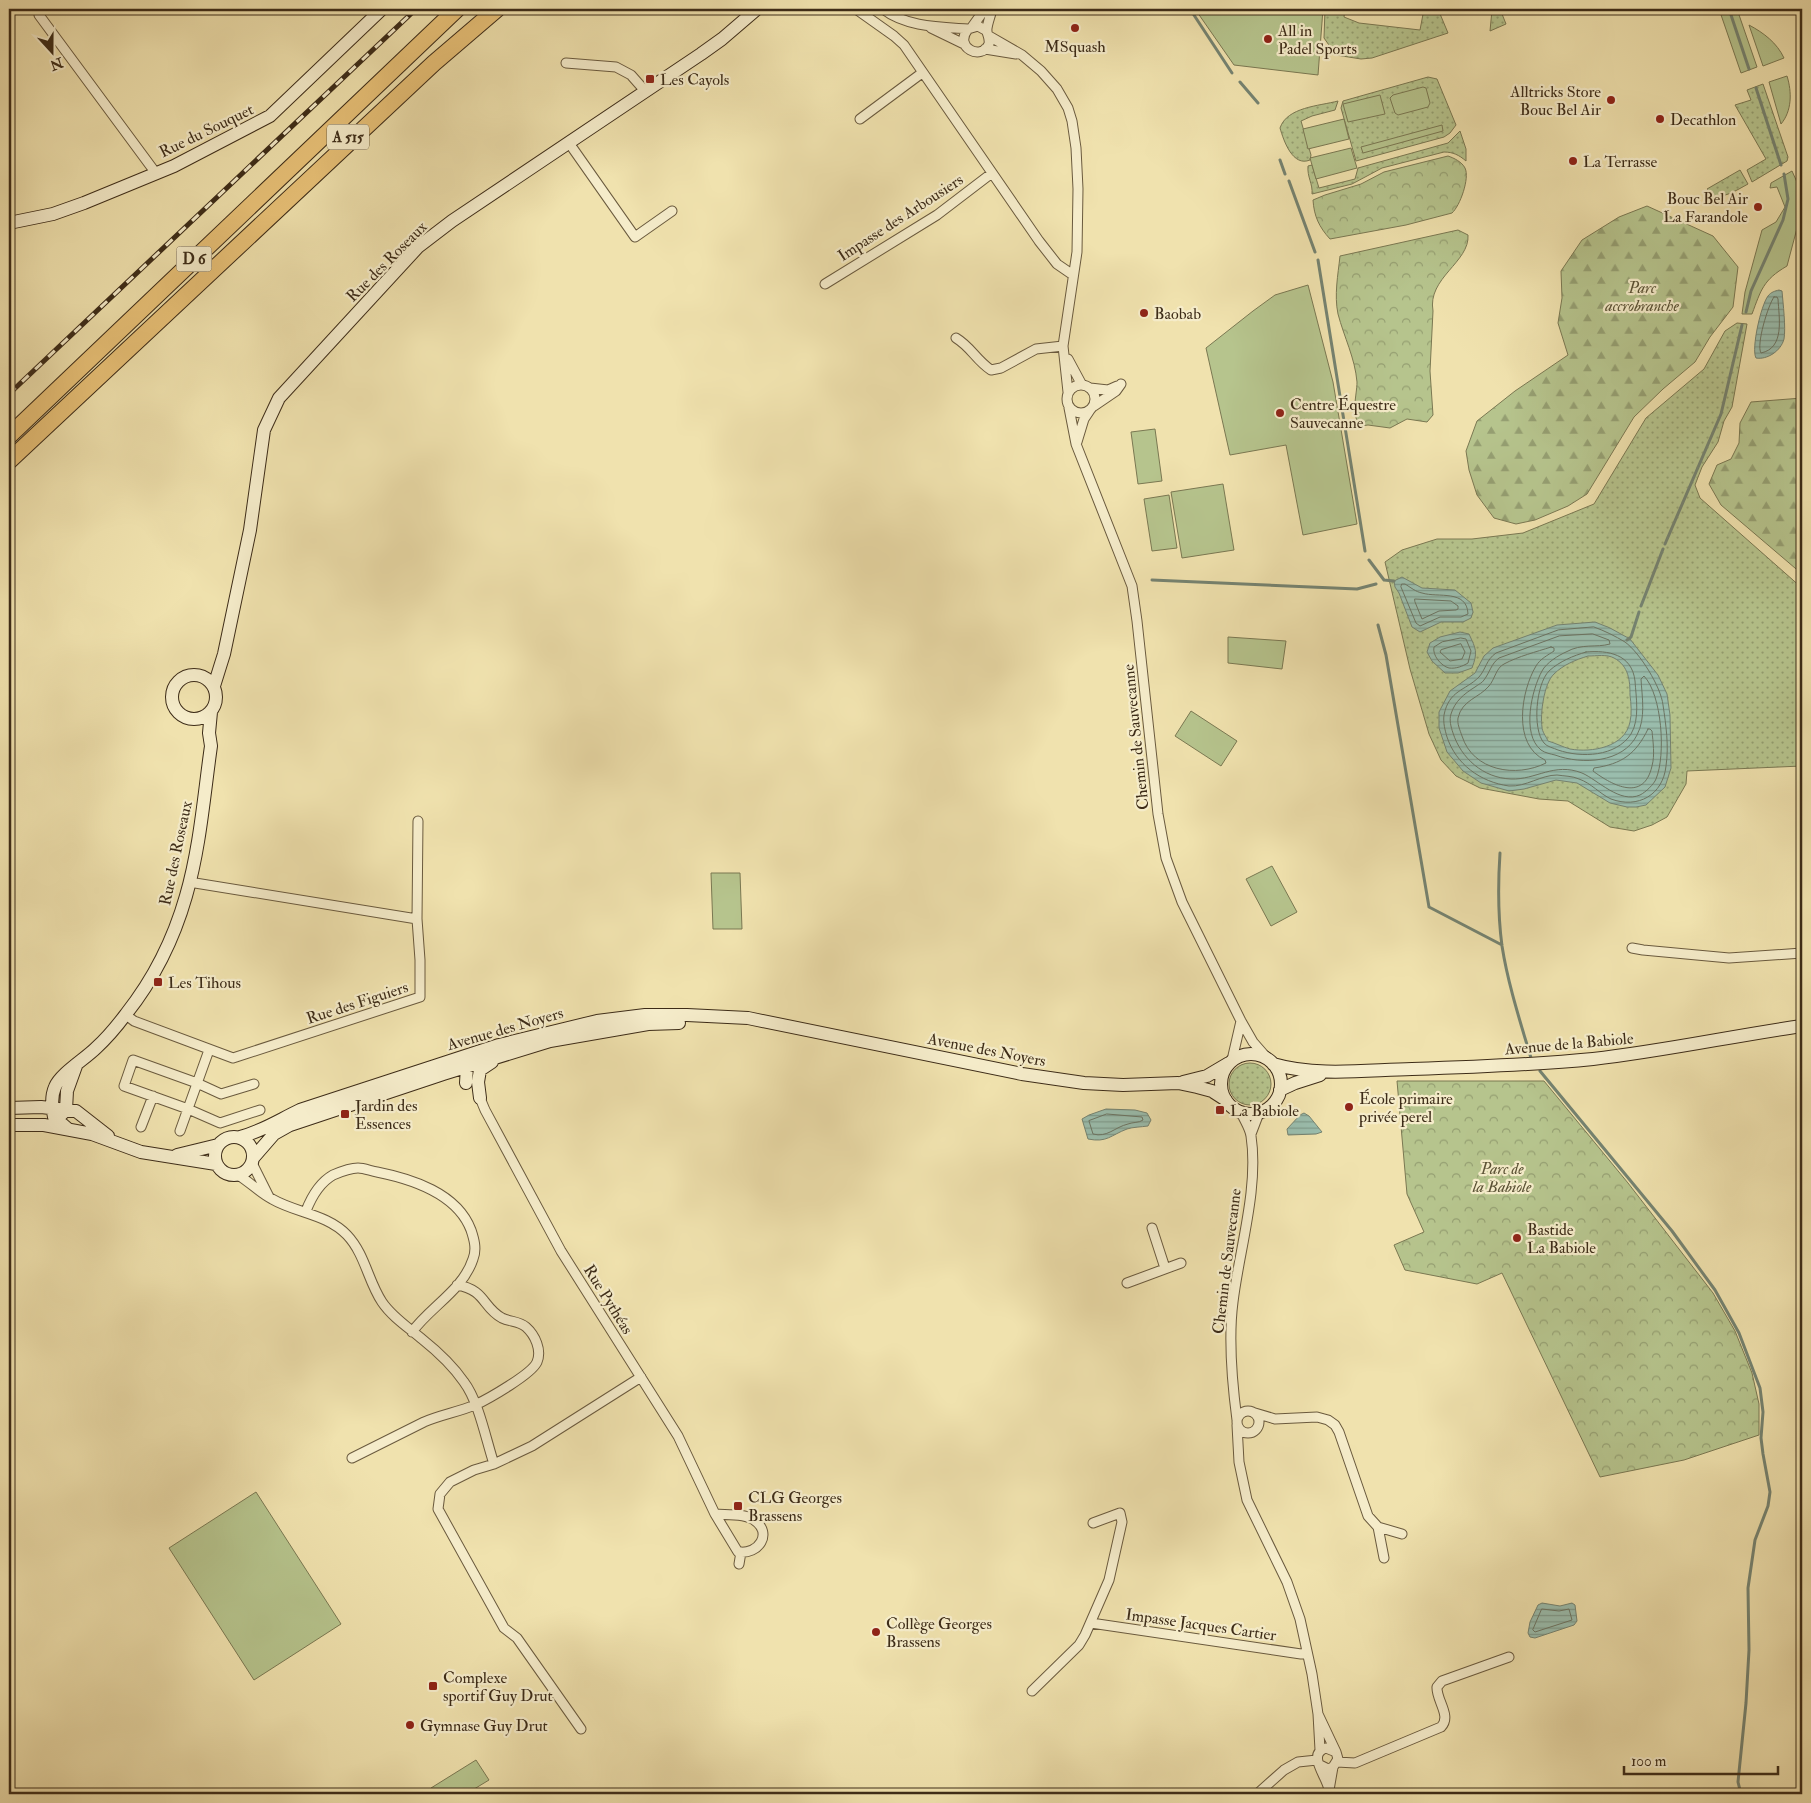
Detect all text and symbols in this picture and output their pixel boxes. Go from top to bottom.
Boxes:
place label: All in Padel Sports [1277,21,1357,60]
marker: MSquash [1069,22,1081,34]
north arrow [28,28,78,78]
marker: All in Padel Sports [1262,33,1274,45]
place label: MSquash [1044,37,1106,57]
text: N [47,53,66,74]
place label: Les Cayols [660,70,729,90]
marker: Les Cayols [644,73,656,85]
place label: Alltricks Store Bouc Bel Air [1509,82,1601,120]
marker: Alltricks Store Bouc Bel Air [1605,94,1617,106]
street label: Rue du Souquet [156,99,257,162]
place label: Decathlon [1670,110,1736,130]
marker: Decathlon [1654,113,1666,125]
road number: A 515 [327,124,369,150]
place label: La Terrasse [1583,152,1658,172]
marker: La Terrasse [1567,155,1579,167]
street label: Impasse des Arbousiers [834,170,968,267]
place label: Bouc Bel Air La Farandole [1663,189,1748,227]
marker: Bouc Bel Air La Farandole [1752,201,1764,213]
street label: Rue des Roseaux [342,217,431,306]
road number: D 6 [176,246,212,272]
park label: Parc accrobranche [1604,278,1679,316]
place label: Baobab [1154,304,1201,324]
marker: Baobab [1138,307,1150,319]
place label: Centre Équestre Sauvecanne [1290,394,1396,433]
marker: Centre Équestre Sauvecanne [1274,407,1286,419]
street label: Chemin de Sauvecanne [1118,663,1154,811]
street label: Rue des Roseaux [155,799,197,907]
place label: Les Tihous [168,973,241,993]
marker: Les Tihous [152,976,164,988]
street label: Rue des Figuiers [304,977,411,1029]
street label: Avenue des Noyers [444,1003,566,1055]
street label: Avenue de la Babiole [1503,1028,1635,1060]
street label: Avenue des Noyers [925,1029,1047,1071]
place label: École primaire privée perel [1358,1088,1453,1128]
place label: Jardin des Essences [354,1096,417,1134]
place label: La Babiole [1230,1101,1299,1121]
marker: École primaire privée perel [1343,1101,1355,1113]
marker: La Babiole [1214,1104,1226,1116]
marker: Jardin des Essences [339,1108,351,1120]
park label: Parc de la Babiole [1472,1159,1532,1197]
street label: Chemin de Sauvecanne [1208,1187,1246,1335]
place label: Bastide La Babiole [1527,1220,1596,1258]
marker: Bastide La Babiole [1511,1232,1523,1244]
street label: Rue Pythéas [579,1261,637,1338]
place label: CLG Georges Brassens [748,1488,842,1526]
marker: CLG Georges Brassens [732,1500,744,1512]
street label: Impasse Jacques Cartier [1124,1605,1278,1646]
place label: Collège Georges Brassens [886,1614,992,1652]
marker: Collège Georges Brassens [870,1626,882,1638]
place label: Complexe sportif Guy Drut [443,1668,553,1707]
marker: Complexe sportif Guy Drut [427,1680,439,1692]
place label: Gymnase Guy Drut [420,1716,548,1736]
marker: Gymnase Guy Drut [404,1719,416,1731]
scale bar [1624,1743,1777,1775]
text: 100 m [1631,1752,1667,1771]

